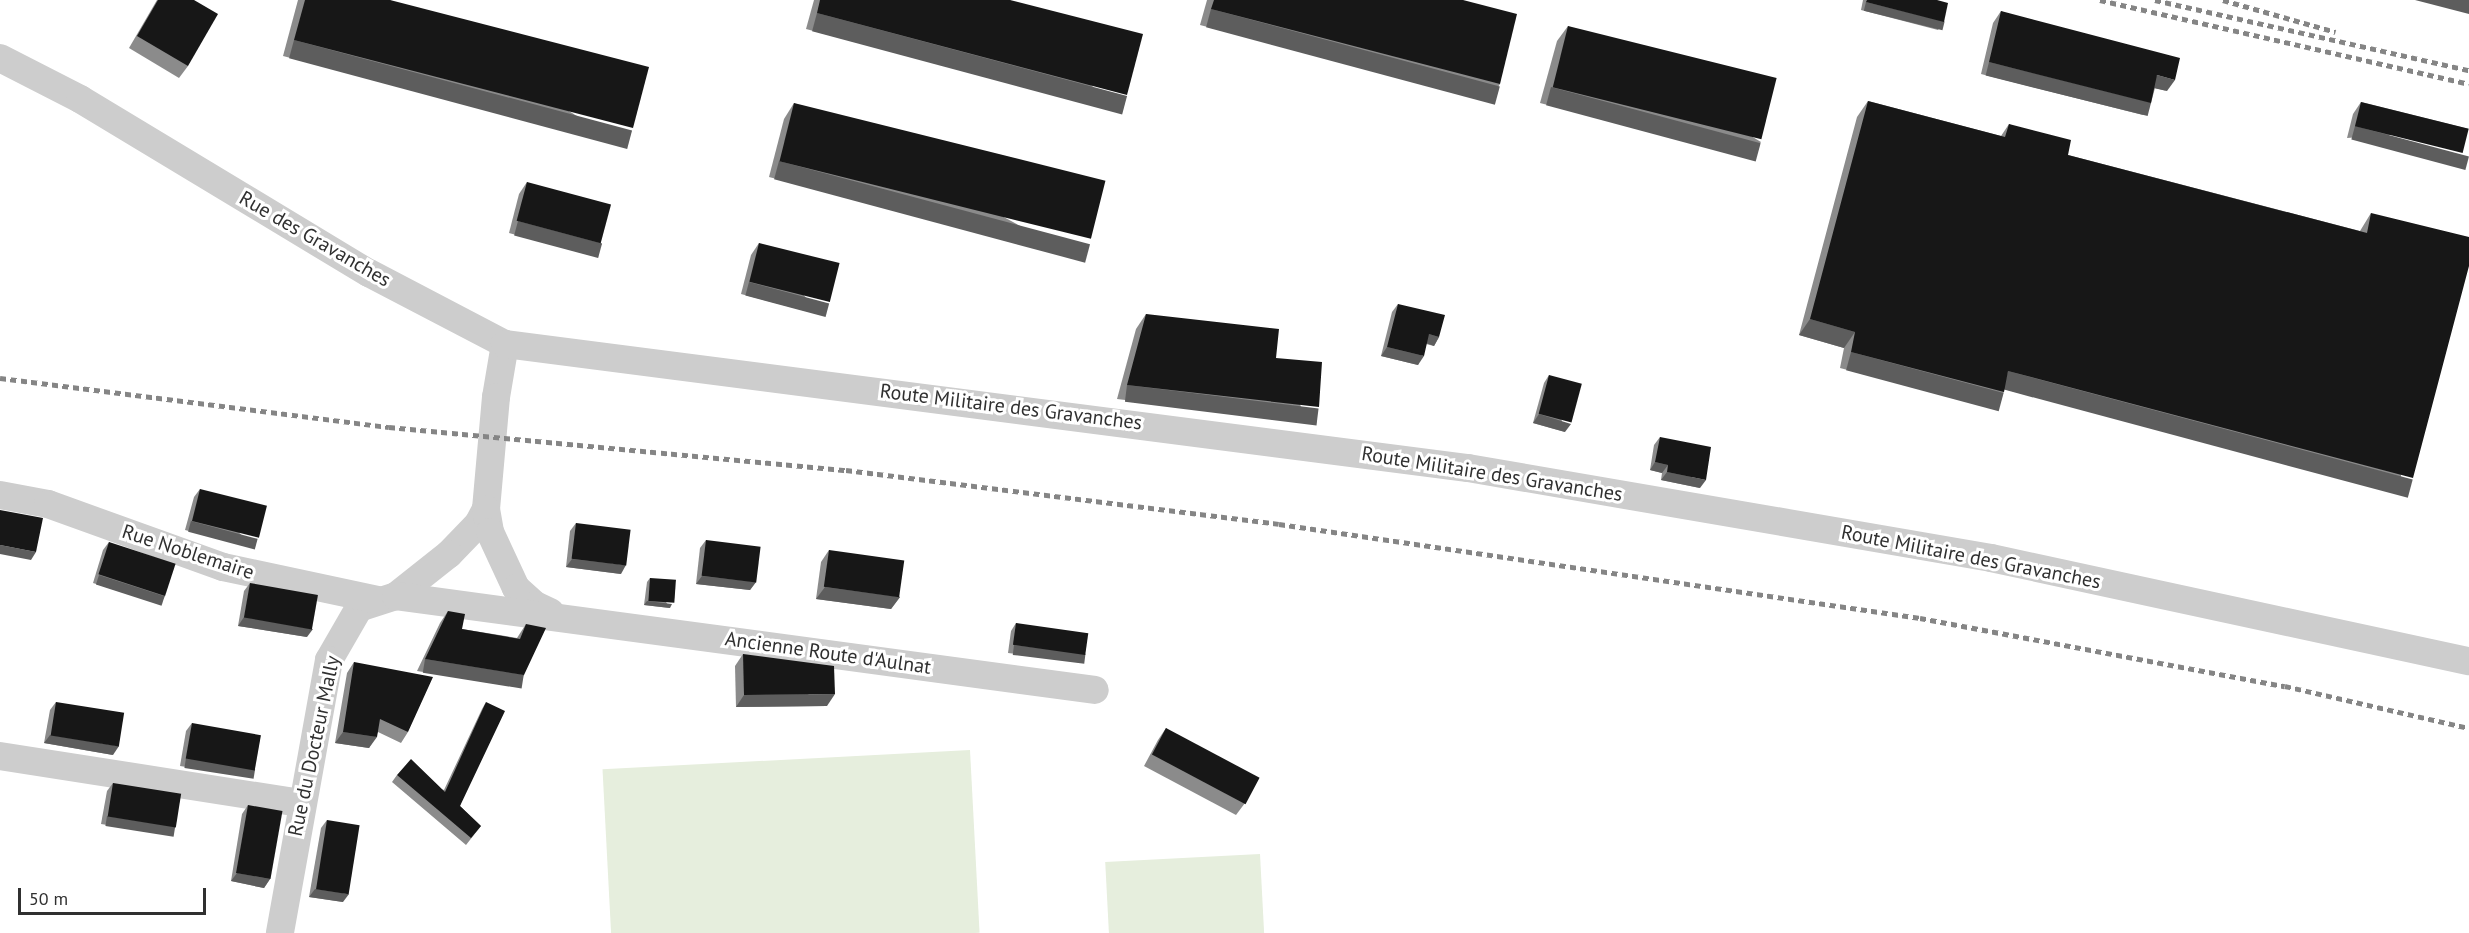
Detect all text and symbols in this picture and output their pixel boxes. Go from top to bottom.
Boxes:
street label: Rue des Gravanches [235,186,395,292]
street label: Route Militaire des Gravanches [879,379,1143,435]
street label: Route Militaire des Gravanches [1360,442,1624,506]
street label: Rue Noblemaire [119,519,257,585]
street label: Route Militaire des Gravanches [1839,520,2103,594]
street label: Ancienne Route d'Aulnat [723,627,933,679]
street label: Rue du Docteur Mally [283,653,345,839]
scale bar [21,876,208,914]
text: 50 m [29,887,68,910]

